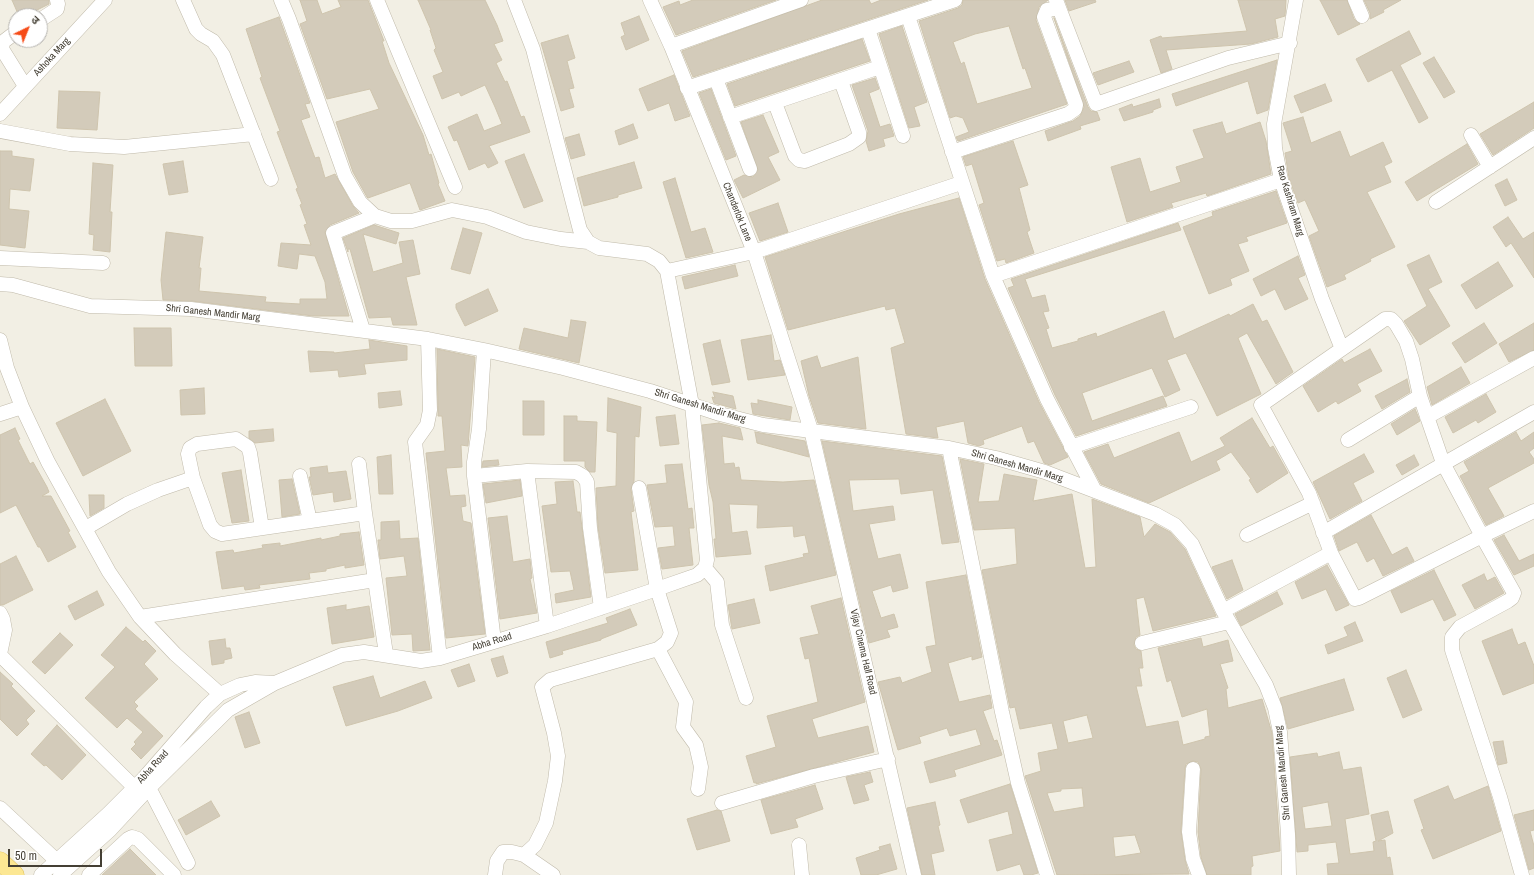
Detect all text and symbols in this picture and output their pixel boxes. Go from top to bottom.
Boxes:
north arrow [8,8,48,48]
text: उ [28,13,43,27]
street label: Ashoka Marg [31,35,73,79]
street label: Rao Kashiram Marg [1274,164,1306,238]
street label: Chanderlok Lane [720,181,754,243]
street label: Shri Ganesh Mandir Marg [165,302,261,324]
street label: Shri Ganesh Mandir Marg [653,386,747,426]
street label: Shri Ganesh Mandir Marg [970,447,1064,485]
street label: Vijay Cinema Hall Road [847,608,879,696]
street label: Abha Road [471,630,513,654]
street label: Shri Ganesh Mandir Marg [1273,725,1293,821]
street label: Abha Road [135,748,171,786]
scale bar [10,841,104,867]
text: 50 m [15,848,37,864]

